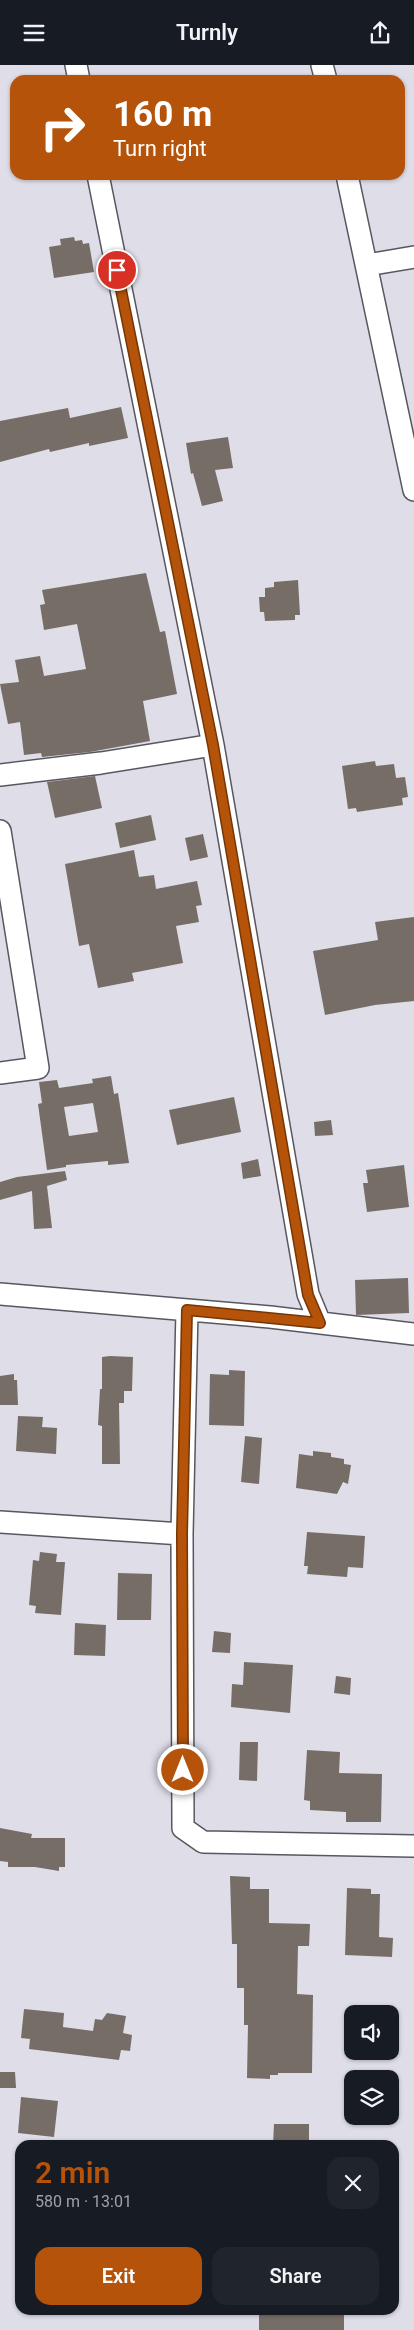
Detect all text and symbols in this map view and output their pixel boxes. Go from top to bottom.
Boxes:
icon: menu [20,19,48,47]
icon: share [366,19,394,47]
text: Turnly [176,20,238,45]
text: 160 m [113,94,212,135]
icon: right [30,95,95,160]
text: Turn right [113,136,207,161]
pin [96,249,138,291]
icon: arrive [103,256,131,284]
position arrow [156,1743,208,1795]
map controls [344,2005,399,2125]
button: sound [344,2005,399,2060]
button: layers [344,2070,399,2125]
text: 2 min [35,2155,110,2190]
button: close [327,2157,379,2209]
text: 580 m · 13:01 [35,2192,132,2211]
button: Exit [35,2247,202,2305]
button: Share [212,2247,379,2305]

